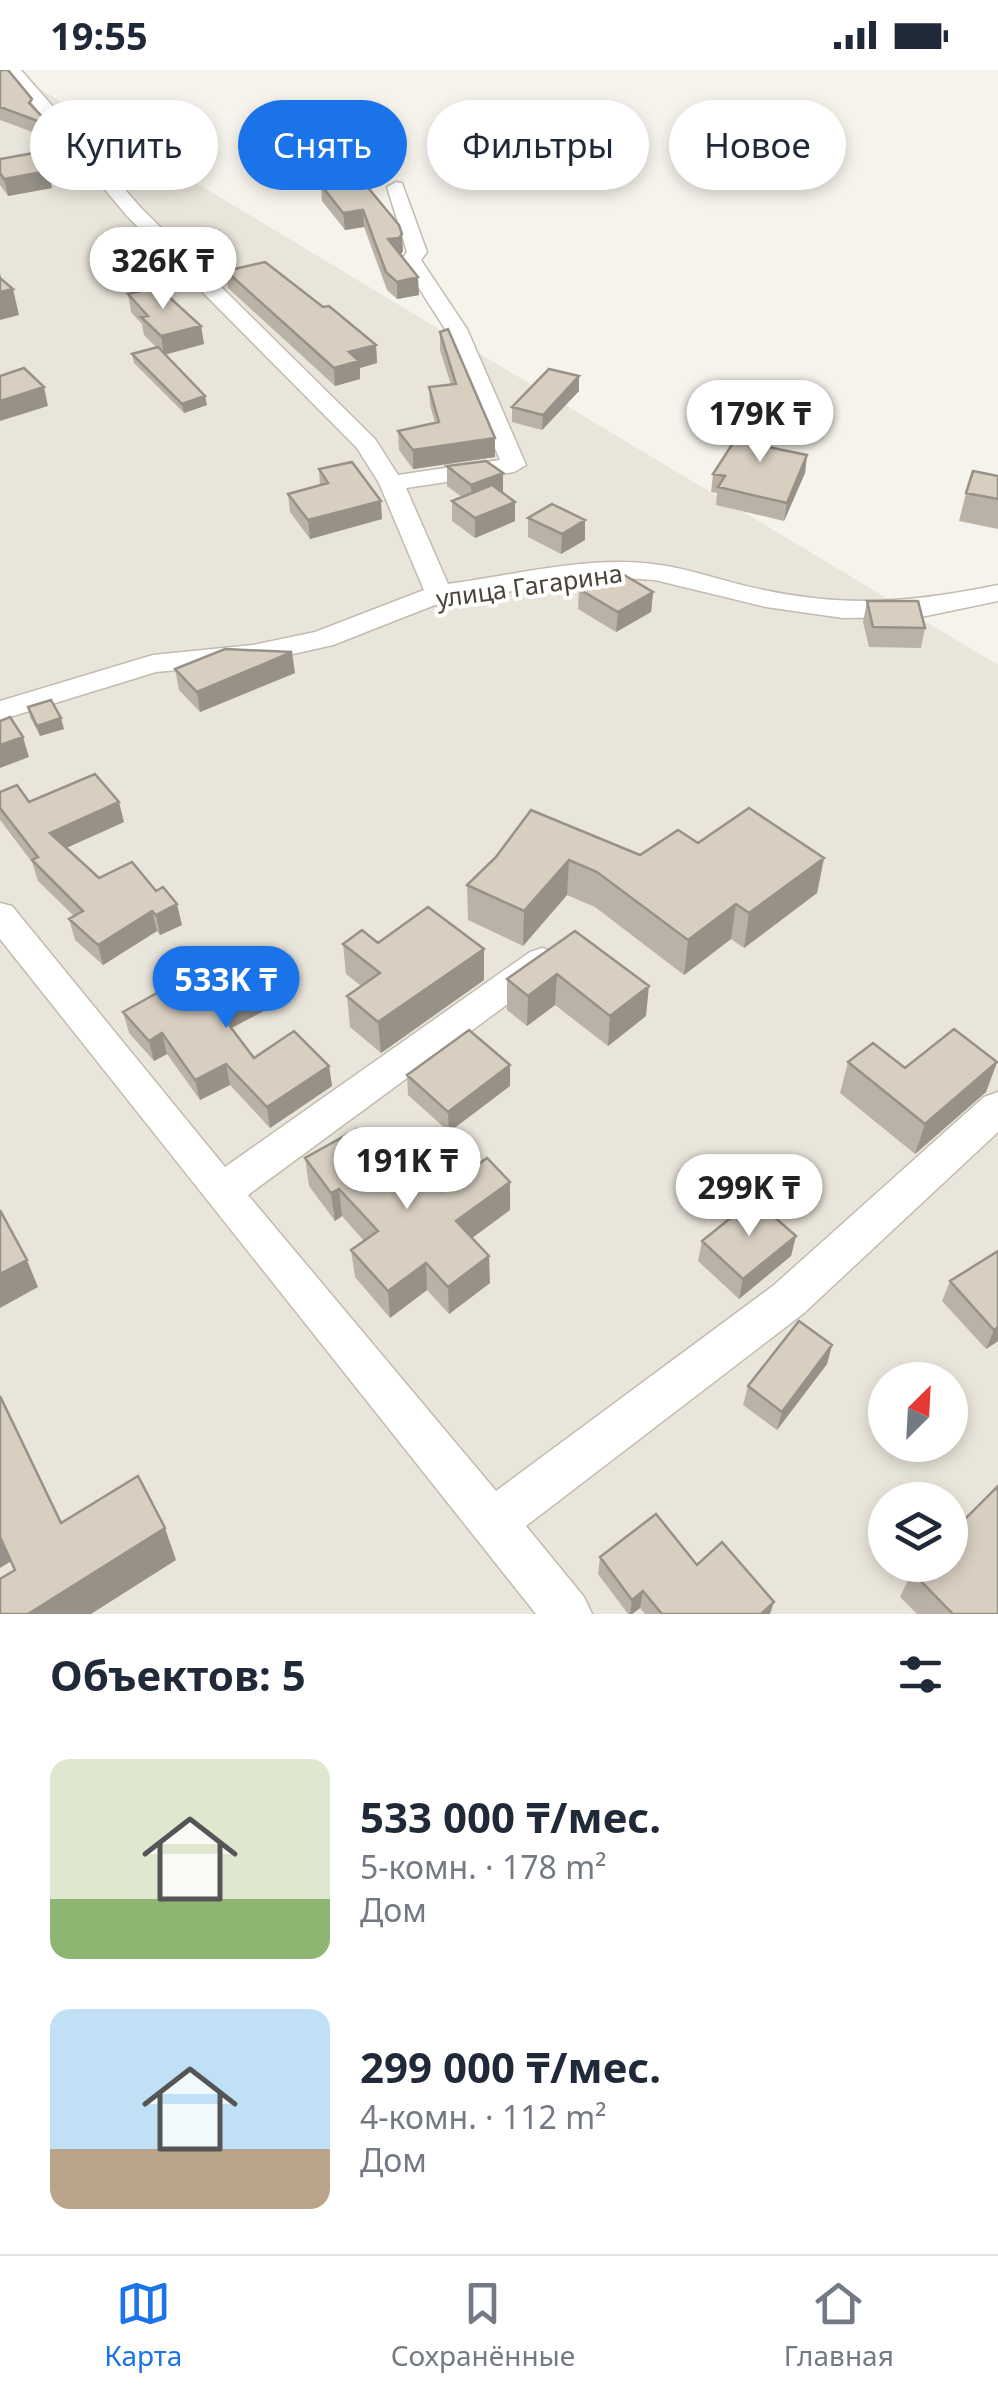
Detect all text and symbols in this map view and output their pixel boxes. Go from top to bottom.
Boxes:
text: 19:55 [50,9,148,61]
chip: Купить [30,100,218,190]
chip: Снять [238,100,407,190]
chip: Фильтры [427,100,649,190]
chip: Новое [669,100,846,190]
pin: 326K ₸ [82,227,244,312]
text: 326K ₸ [112,238,214,281]
pin: 179K ₸ [679,380,841,465]
text: 179K ₸ [709,391,811,434]
street label: улица Гагарина [434,555,624,615]
pin: 533K ₸ [145,946,307,1031]
text: 533K ₸ [175,957,277,1000]
pin: 191K ₸ [326,1127,488,1212]
text: 191K ₸ [356,1138,458,1181]
pin: 299K ₸ [668,1154,830,1239]
text: 299K ₸ [698,1165,800,1208]
north arrow [868,1362,968,1462]
map controls [868,1362,968,1582]
button: layers [868,1482,968,1582]
text: Объектов: 5 [50,1646,306,1703]
icon: filters [893,1647,948,1702]
text: 533 000 ₸/мес. [360,1788,661,1845]
icon: home [130,1799,250,1919]
text: 5-комн. · 178 m² [360,1845,606,1888]
text: Дом [360,1888,427,1931]
text: 299 000 ₸/мес. [360,2038,661,2095]
icon: home [130,2049,250,2169]
text: 4-комн. · 112 m² [360,2095,606,2138]
text: Дом [360,2138,427,2181]
tab: Карта [104,2276,182,2374]
tab: Сохранённые [391,2276,575,2374]
tab: Главная [784,2276,894,2374]

